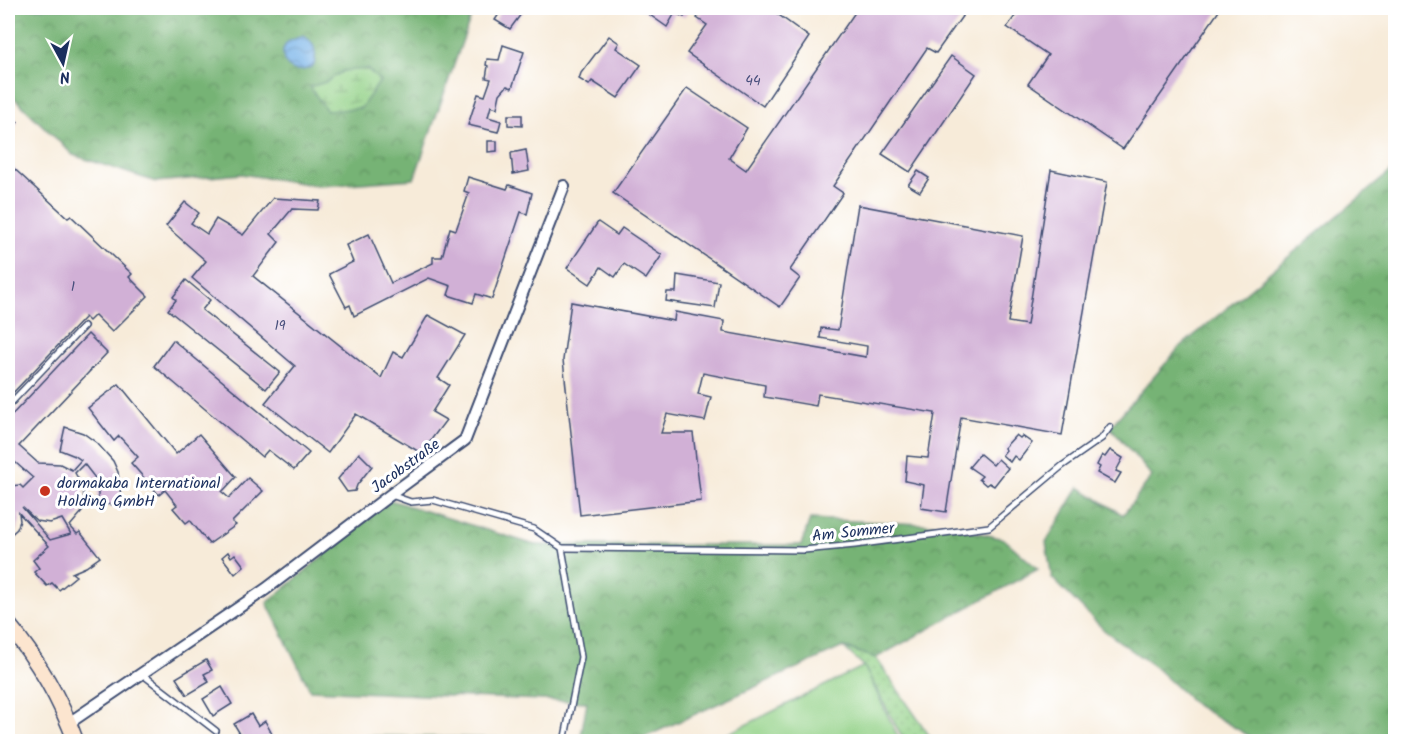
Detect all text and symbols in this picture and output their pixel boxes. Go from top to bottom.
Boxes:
north arrow [33,33,93,93]
text: N [58,63,72,89]
house number: 44 [745,70,761,92]
house number: 1 [71,276,75,298]
house number: 19 [274,315,286,337]
street label: Jacobstraße [366,433,446,500]
place label: dormakaba International Holding GmbH [57,471,221,514]
marker: dormakaba International Holding GmbH [38,484,52,498]
street label: Am Sommer [811,516,897,549]

